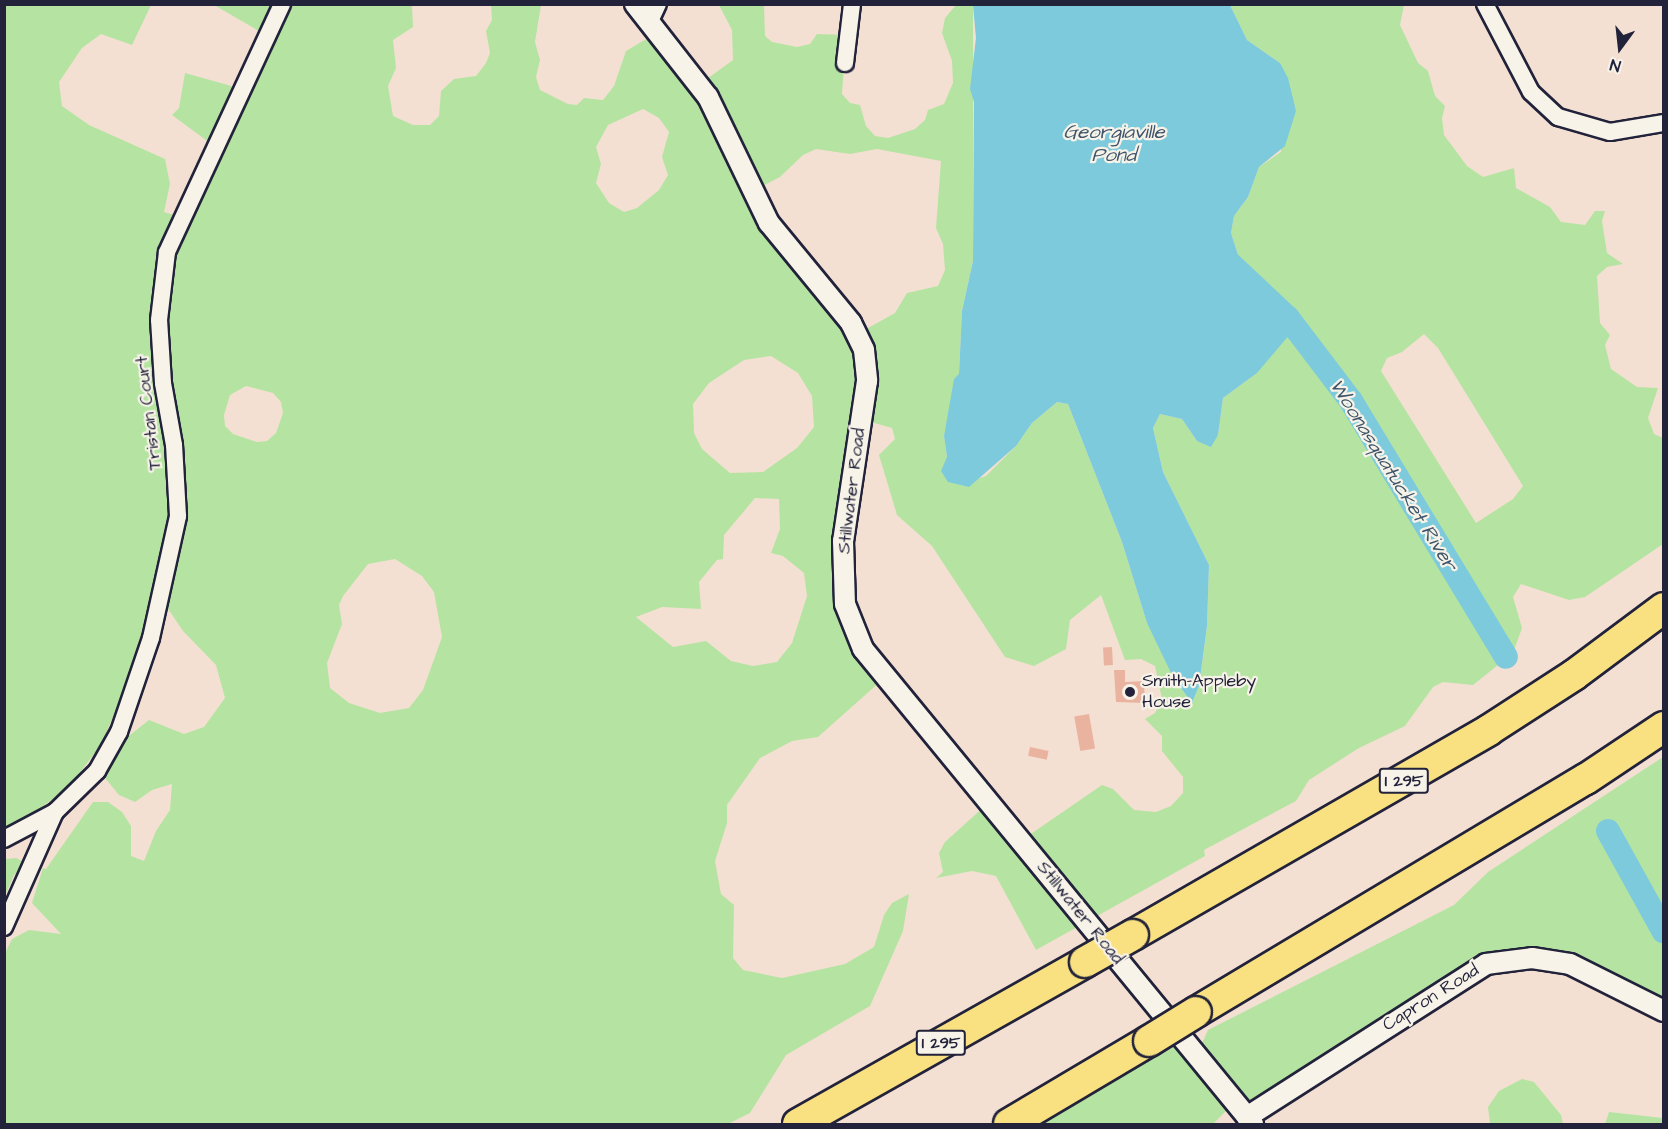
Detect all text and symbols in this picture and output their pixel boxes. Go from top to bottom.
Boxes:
north arrow [1590,18,1650,78]
text: N [1608,53,1623,77]
water label: Georgiaville Pond [1064,121,1164,168]
street label: Tristan Court [131,355,167,471]
water label: Woonasquatucket River [1324,375,1462,575]
street label: Stillwater Road [834,427,870,555]
place label: Smith-Appleby House [1142,671,1256,714]
marker: Smith-Appleby House [1123,685,1137,699]
road number: I 295 [1378,768,1430,794]
street label: Stillwater Road [1032,857,1128,969]
street label: Capron Road [1379,960,1483,1036]
road number: I 295 [916,1030,966,1056]

